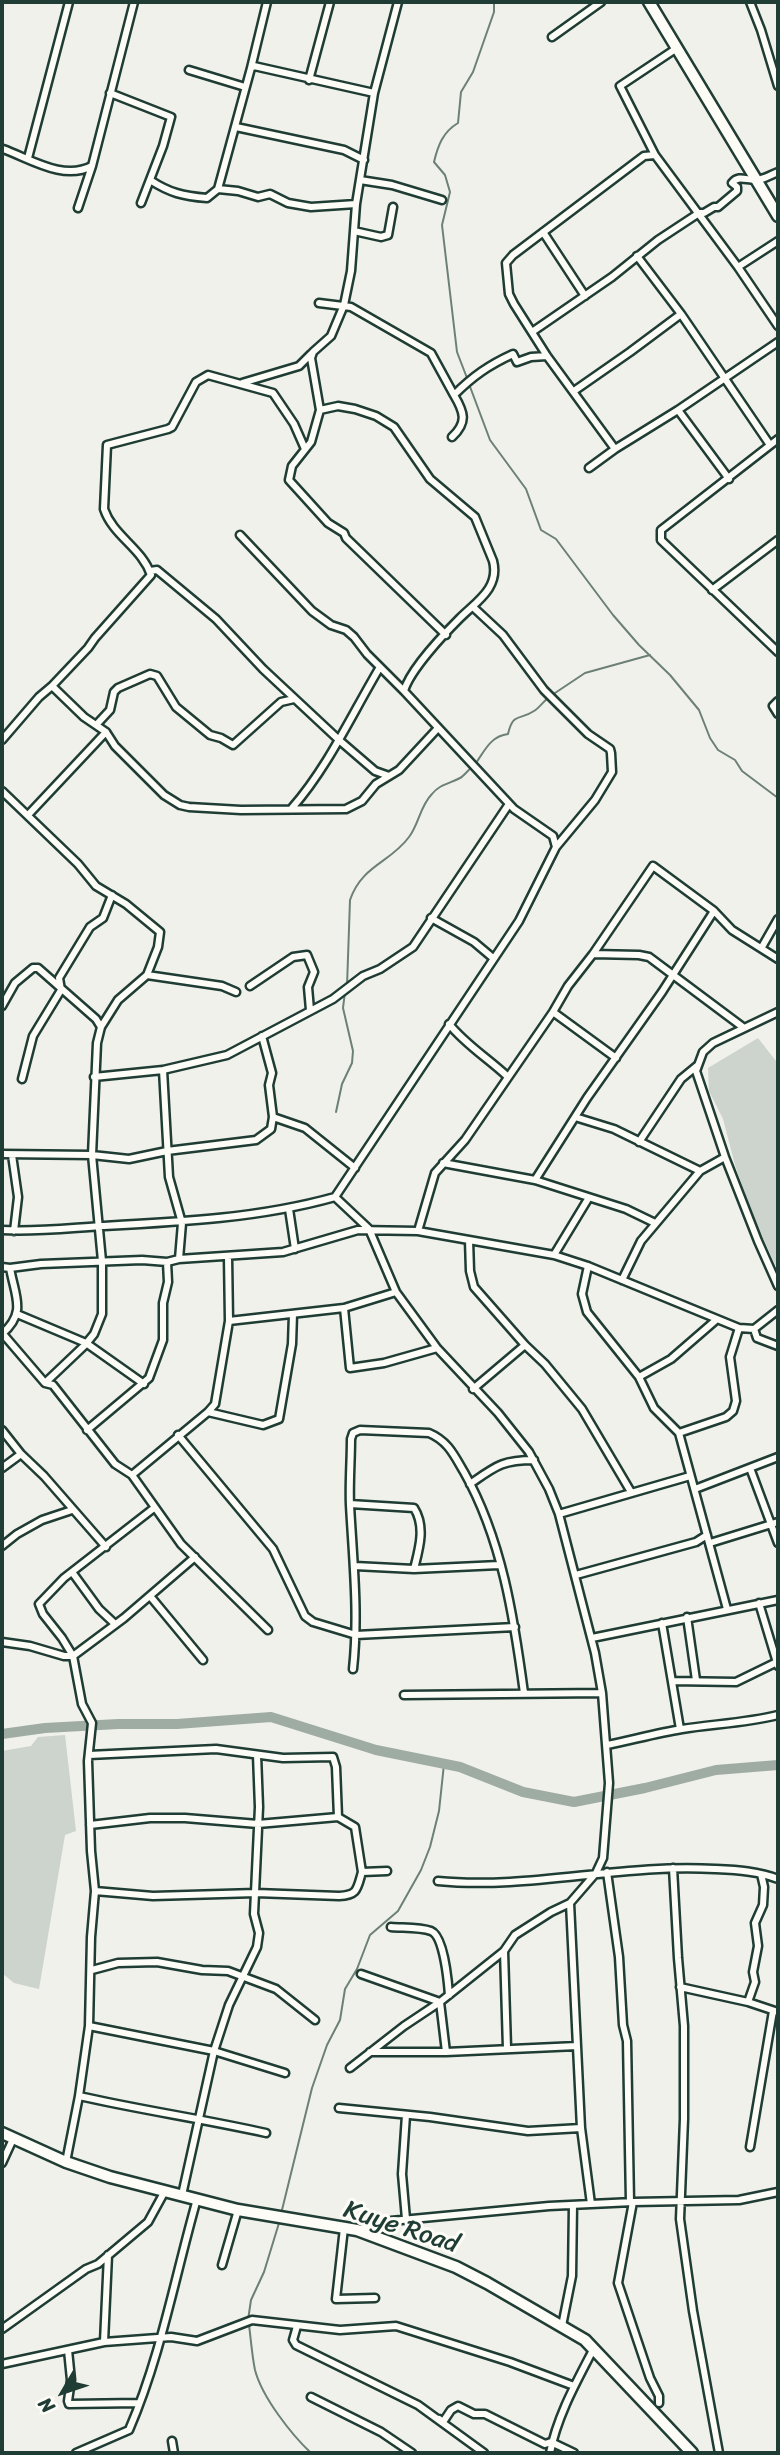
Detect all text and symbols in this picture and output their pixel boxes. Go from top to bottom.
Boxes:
street label: Kuye Road [340,2195,462,2261]
north arrow [28,2357,98,2427]
text: N [29,2390,63,2421]

